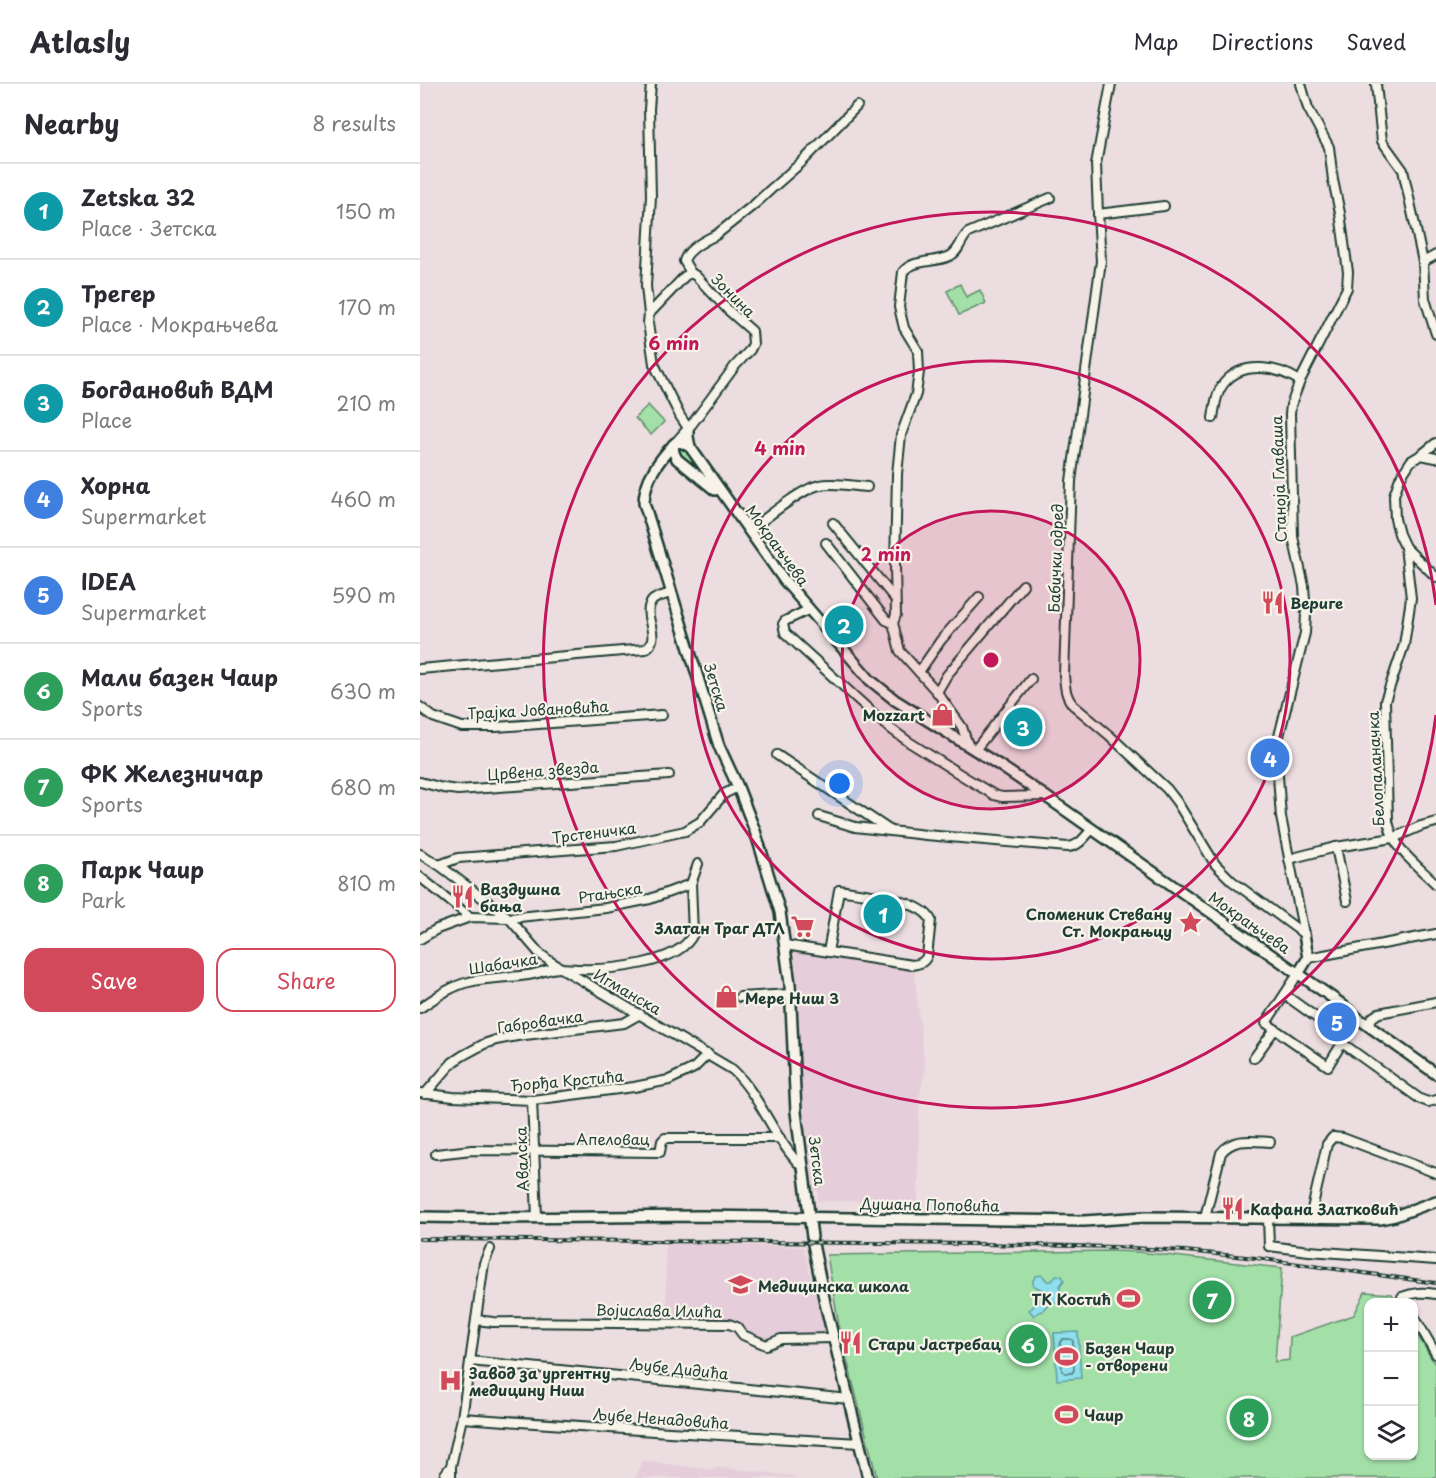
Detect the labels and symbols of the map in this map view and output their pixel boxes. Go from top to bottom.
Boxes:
street label: Зонина [707,268,762,323]
text: 6 min [649,329,699,356]
street label: Станоја Главаша [1264,414,1292,543]
text: 4 min [754,434,806,461]
street label: Мокрањчева [741,500,816,591]
street label: Бабички одред [1042,503,1068,613]
text: 2 min [861,540,911,567]
restaurant icon: Вериге [1259,589,1285,615]
place label: Вериге [1290,591,1343,614]
pin: 2 [824,602,864,648]
centre of rings [981,650,1001,670]
street label: Зетска [699,660,735,715]
street label: Трајка Јовановића [467,694,610,724]
shop icon: Mozzart [930,701,956,727]
place label: Mozzart [863,703,925,726]
pin: 3 [1004,704,1042,750]
street label: Белопаланачка [1360,710,1390,827]
pin: 4 [1250,736,1290,780]
street label: Црвена звезда [487,755,600,785]
your location [825,769,854,798]
street label: Трстеничка [551,815,638,849]
street label: Ртањска [576,875,644,908]
place label: Ваздушна бања [480,877,561,917]
restaurant icon: Ваздушна бања [449,884,475,910]
street label: Мокрањчева [1204,885,1296,959]
pin: 1 [864,892,902,936]
place label: Споменик Стевану Ст. Мокрањцу [1026,902,1172,942]
place icon: Споменик Стевану Ст. Мокрањцу [1177,909,1203,935]
supermarket icon: Златан Траг ДТЛ [790,914,816,940]
place label: Златан Траг ДТЛ [654,916,785,939]
street label: Шабачка [467,946,540,980]
street label: Игманска [590,962,667,1020]
shop icon: Мере Ниш 3 [714,984,740,1010]
place label: Мере Ниш 3 [745,986,839,1009]
pin: 5 [1318,1000,1356,1044]
street label: Габровачка [495,1003,585,1038]
street label: Ђорђа Крстића [509,1064,625,1096]
street label: Авалска [508,1125,534,1192]
street label: Апеловац [576,1127,650,1150]
street label: Зетска [804,1135,833,1188]
street label: Душана Поповића [859,1191,1000,1217]
restaurant icon: Кафана Златковић [1219,1195,1245,1221]
place label: Кафана Златковић [1250,1197,1399,1220]
school or university icon: Медицинска школа [727,1272,753,1298]
place label: Медицинска школа [758,1274,909,1297]
pin: 7 [1192,1278,1232,1322]
sports icon: ТК Костић [1116,1285,1142,1311]
place label: ТК Костић [1031,1287,1111,1310]
street label: Војислава Илића [596,1297,723,1323]
pin: 6 [1008,1322,1048,1366]
restaurant icon: Стари Јастребац [837,1330,863,1356]
place label: Стари Јастребац [868,1332,1001,1355]
place label: Базен Чаир - отворени [1085,1336,1174,1376]
sports icon: Базен Чаир - отворени [1054,1343,1080,1369]
street label: Љубе Дидића [628,1351,730,1385]
place label: Завод за ургентну медицину Ниш [468,1361,611,1401]
hospital icon: Завод за ургентну медицину Ниш [438,1368,464,1394]
pin: 8 [1230,1396,1268,1440]
sports icon: Чаир [1053,1401,1079,1427]
street label: Љубе Ненадовића [592,1402,730,1434]
place label: Чаир [1084,1403,1124,1426]

